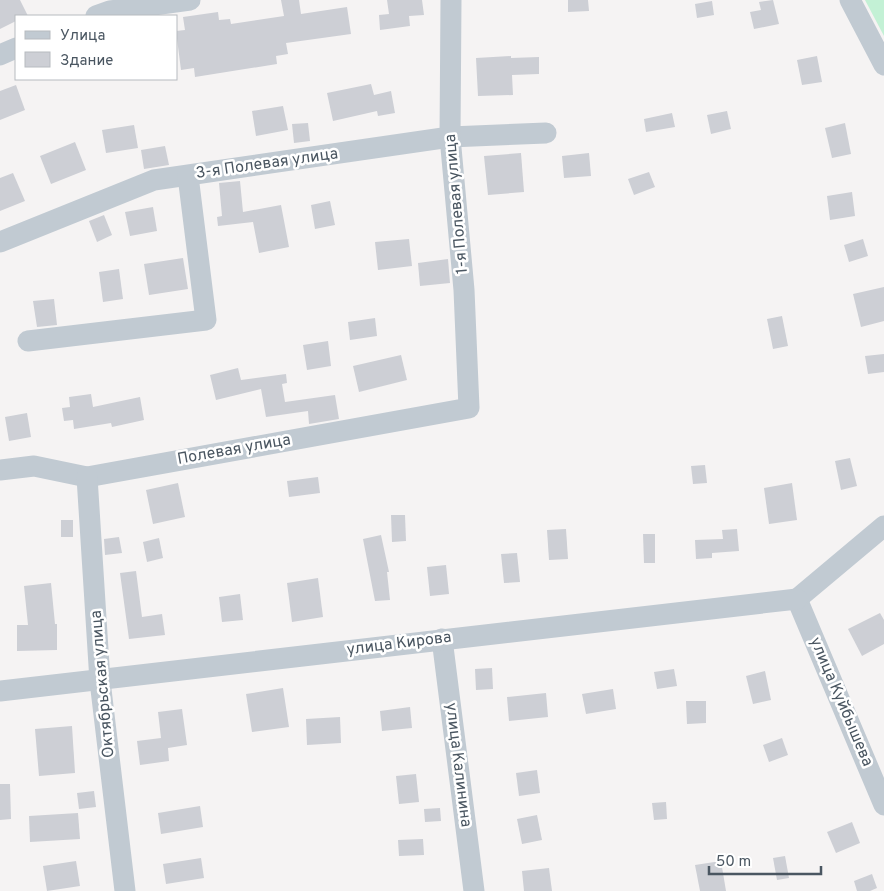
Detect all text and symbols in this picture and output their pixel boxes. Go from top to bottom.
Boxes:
legend [15,15,178,80]
text: Улица [60,27,105,46]
text: Здание [60,52,113,71]
street label: 1-я Полевая улица [441,133,473,275]
street label: 3-я Полевая улица [195,144,339,184]
street label: Полевая улица [176,430,292,470]
street label: Октябрьская улица [87,609,119,759]
street label: улица Кирова [345,628,453,660]
street label: улица Куйбышева [805,634,877,770]
street label: улица Калинина [440,702,476,828]
scale bar [709,844,822,876]
text: 50 m [716,853,751,872]

